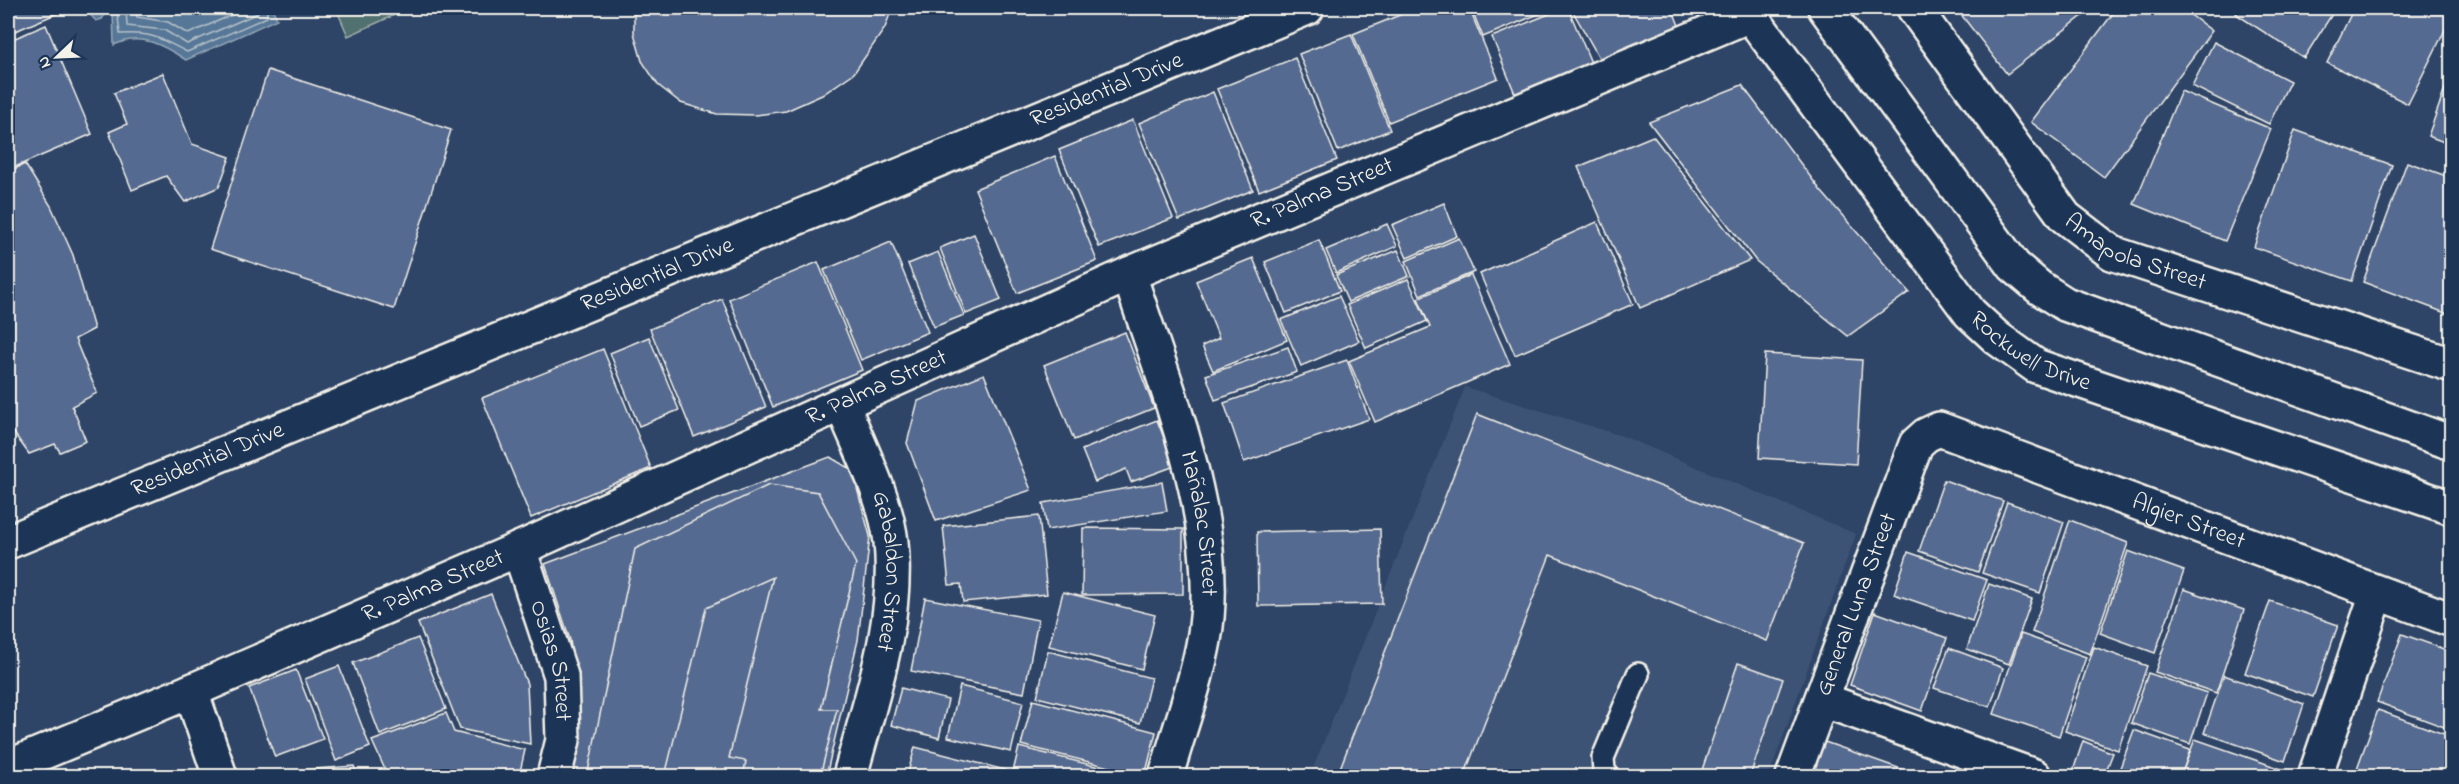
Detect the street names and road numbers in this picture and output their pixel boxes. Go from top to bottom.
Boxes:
street label: Residential Drive [1025,43,1189,137]
street label: R. Palma Street [1245,148,1399,239]
street label: Amapola Street [2057,205,2211,300]
street label: Residential Drive [576,228,739,322]
street label: Rockwell Drive [1961,303,2096,401]
street label: R. Palma Street [800,341,953,435]
street label: Residential Drive [126,413,290,507]
street label: Mañalac Street [1170,447,1226,596]
street label: Algier Street [2127,485,2250,559]
street label: Gabaldon Street [862,486,910,655]
street label: General Luna Street [1807,508,1906,701]
street label: R. Palma Street [357,540,510,632]
street label: Osias Street [520,596,580,722]

